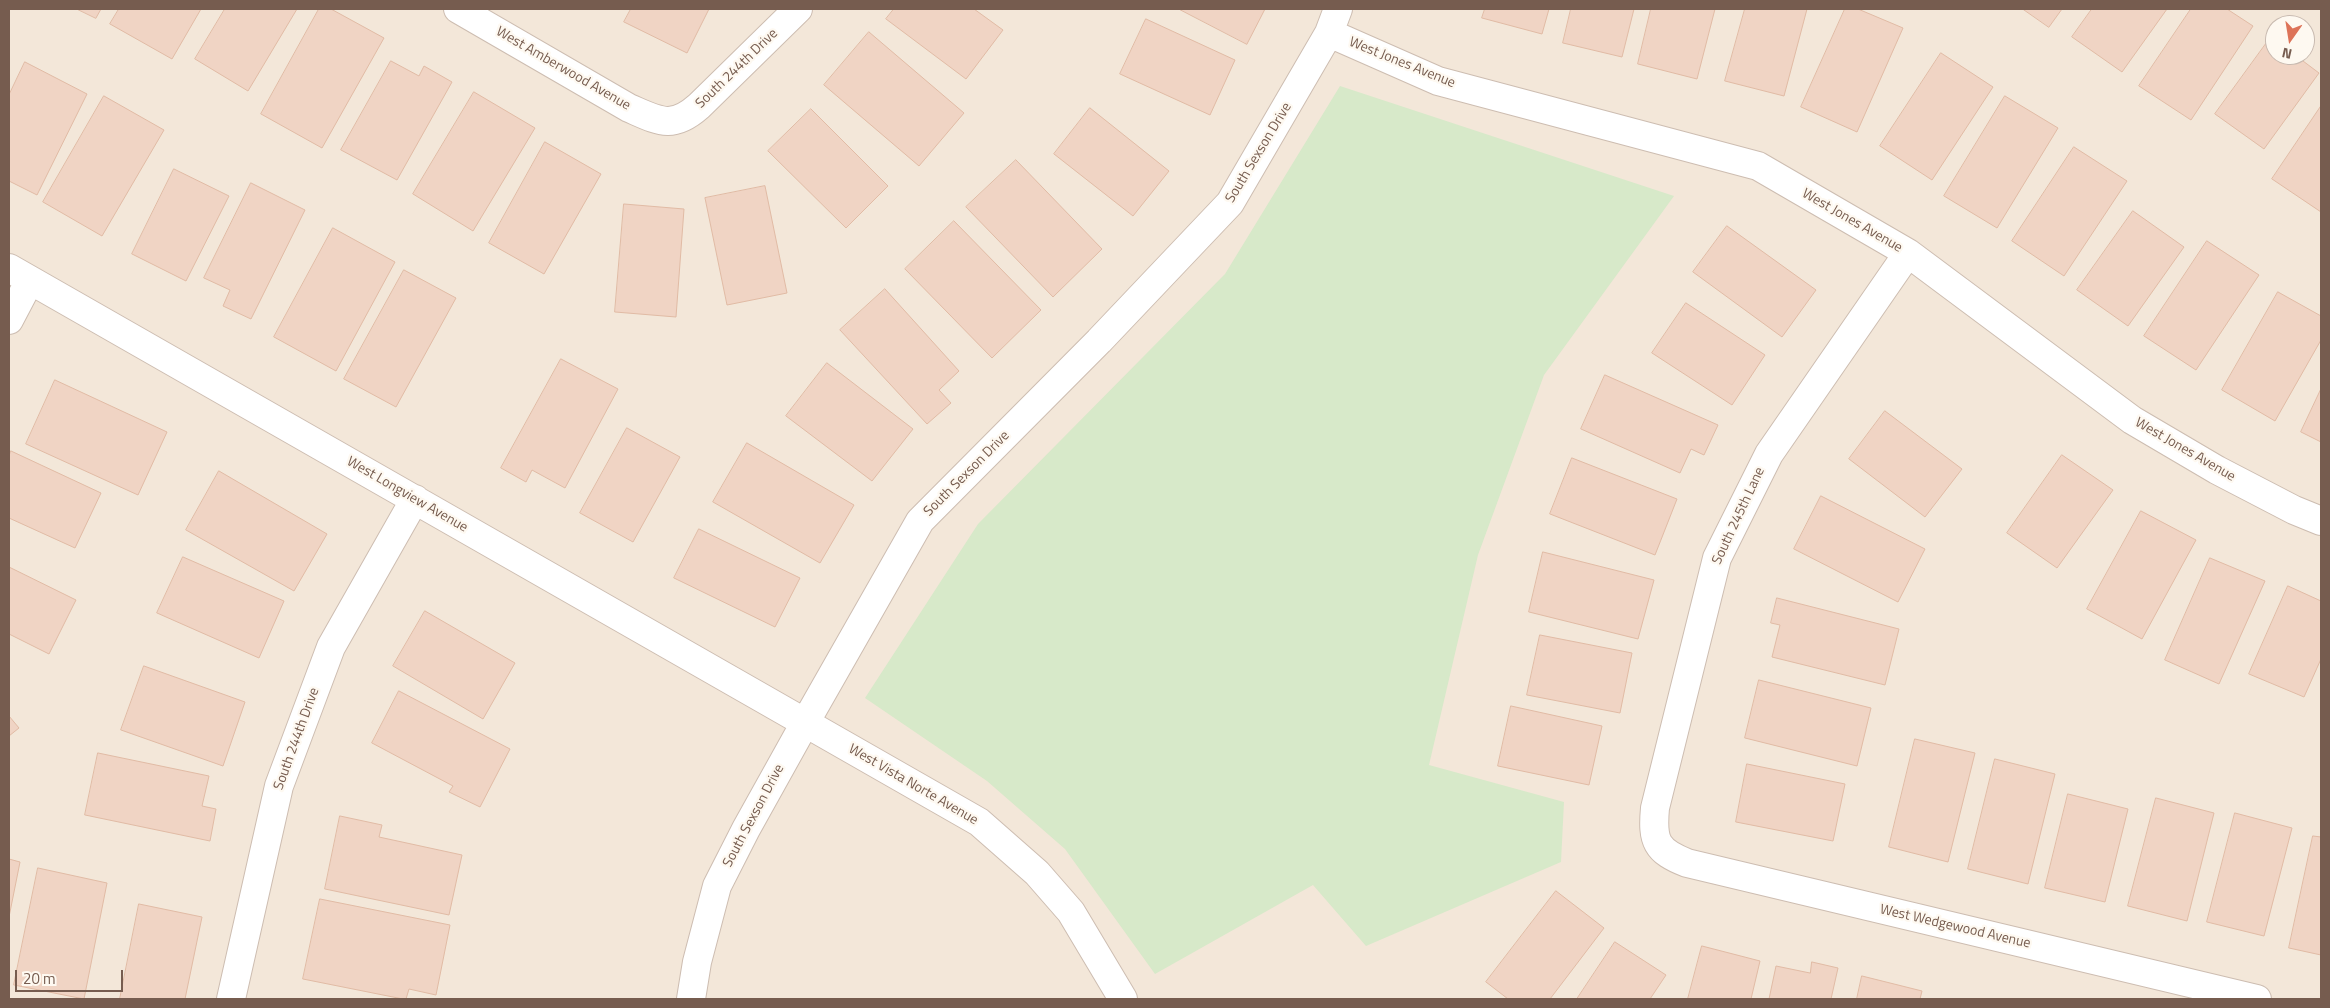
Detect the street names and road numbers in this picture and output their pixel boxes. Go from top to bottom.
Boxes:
street label: West Amberwood Avenue [493,24,633,114]
street label: South 244th Drive [692,26,782,112]
street label: West Jones Avenue [1346,34,1458,92]
street label: South Sexson Drive [1222,100,1296,206]
street label: West Jones Avenue [1799,185,1905,257]
street label: West Jones Avenue [2132,414,2238,486]
street label: South Sexson Drive [921,428,1013,520]
street label: West Longview Avenue [344,454,470,536]
street label: South 245th Lane [1709,465,1769,567]
street label: South 244th Drive [271,686,323,792]
street label: West Vista Norte Avenue [845,741,981,829]
street label: South Sexson Drive [720,762,788,870]
street label: West Wedgewood Avenue [1878,901,2032,953]

